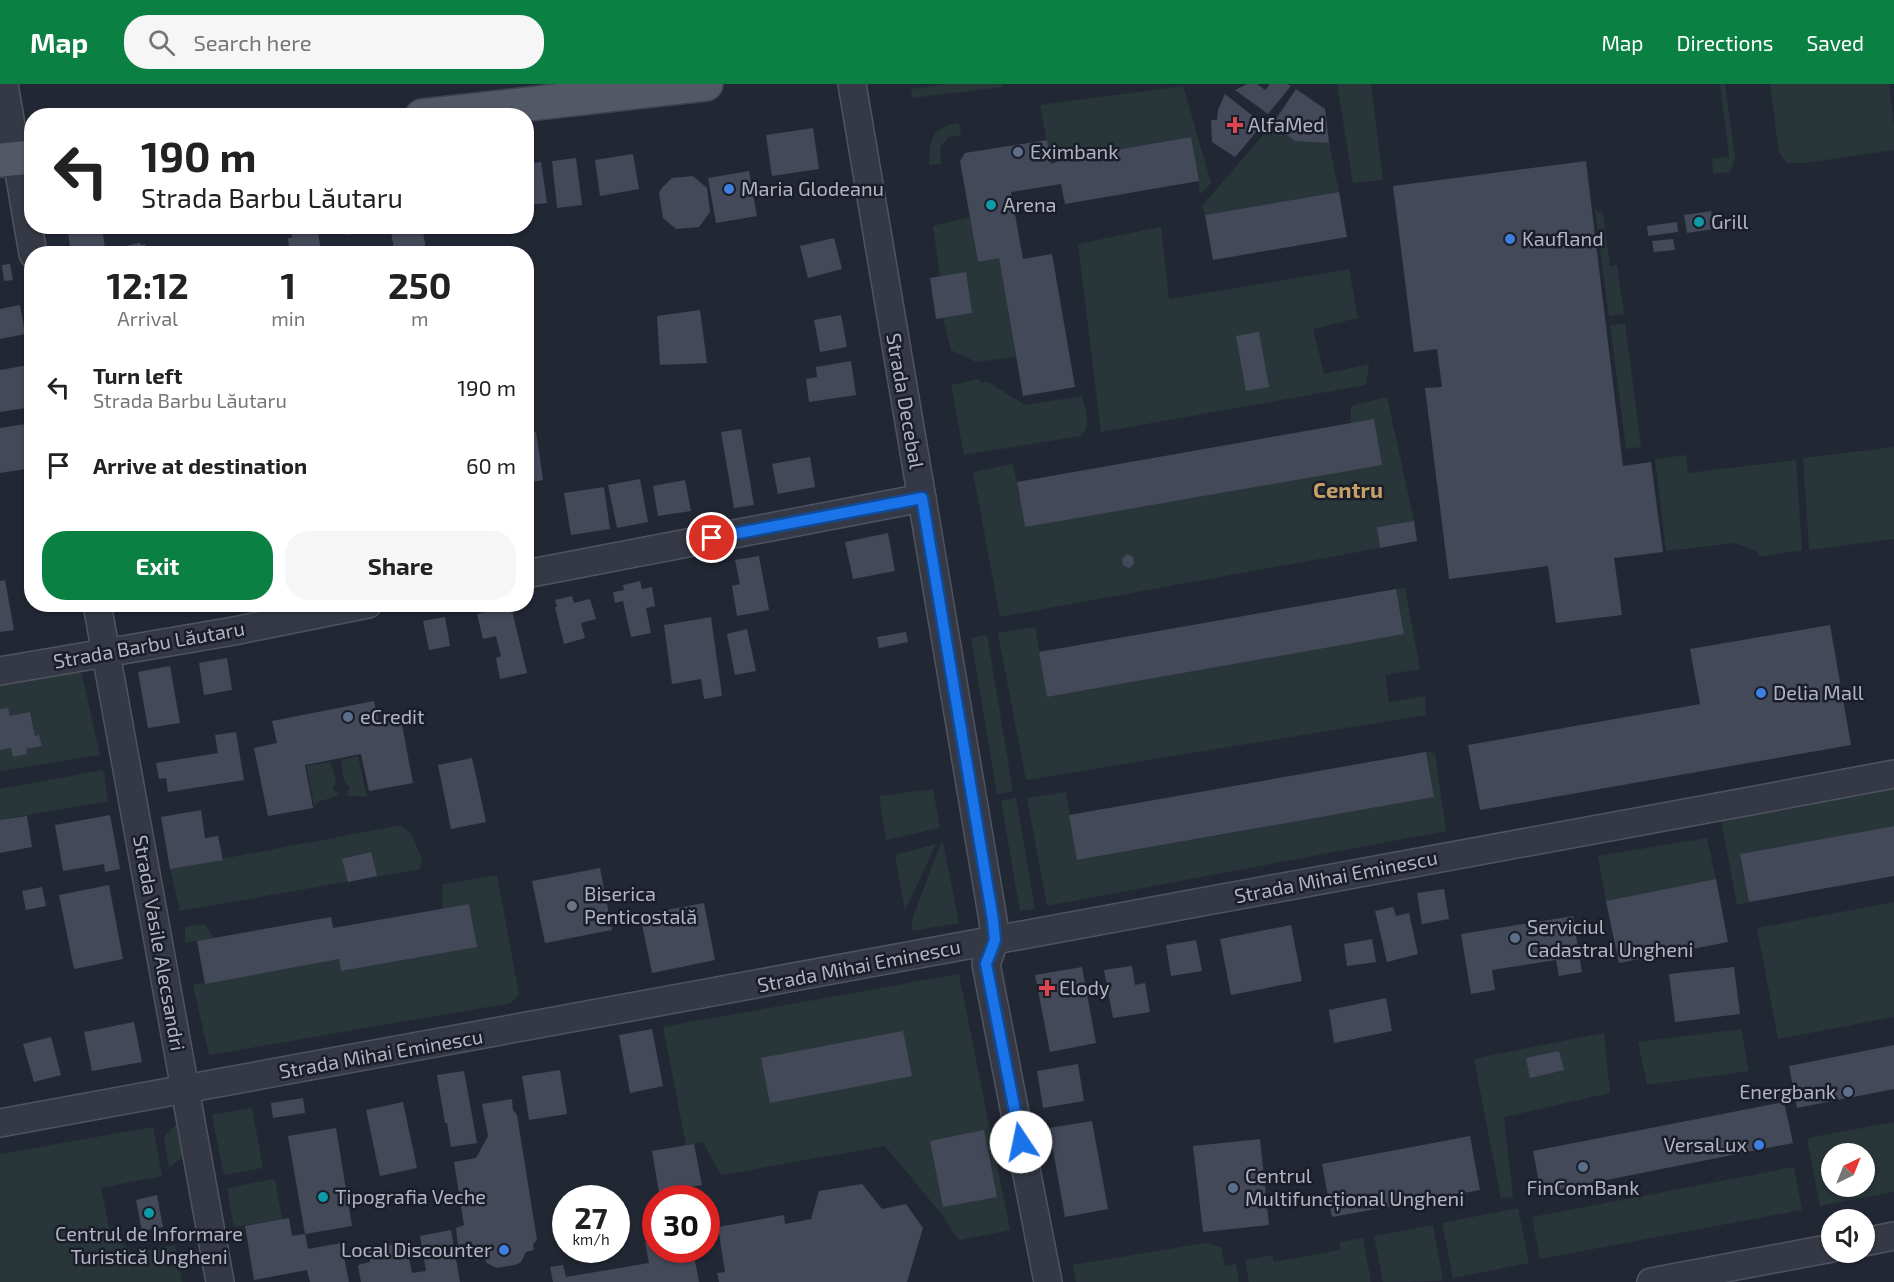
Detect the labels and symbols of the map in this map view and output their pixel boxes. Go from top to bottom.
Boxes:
place label: AlfaMed [1248,112,1325,136]
marker: AlfaMed [1226,116,1244,134]
place label: Eximbank [1030,139,1118,163]
marker: Eximbank [1011,145,1025,159]
place label: Maria Glodeanu [741,176,884,200]
marker: Maria Glodeanu [722,182,736,196]
place label: Arena [1003,192,1057,216]
marker: Arena [984,198,998,212]
place label: Grill [1711,209,1748,233]
marker: Grill [1692,215,1706,229]
place label: Kaufland [1522,226,1604,250]
marker: Kaufland [1503,232,1517,246]
street label: Strada Decebal [882,331,930,471]
district label: Centru [1313,476,1383,502]
pin [686,512,737,563]
street label: Strada Barbu Lăutaru [51,615,246,673]
place label: Delia Mall [1773,680,1864,704]
marker: Delia Mall [1754,686,1768,700]
place label: eCredit [360,704,425,728]
marker: eCredit [341,710,355,724]
street label: Strada Vasile Alecsandri [129,833,191,1053]
street label: Strada Mihai Eminescu [1232,845,1439,908]
place label: Biserica Penticostală [584,881,697,928]
marker: Biserica Penticostală [565,899,579,913]
place label: Serviciul Cadastral Ungheni [1527,914,1694,961]
marker: Serviciul Cadastral Ungheni [1508,931,1522,945]
street label: Strada Mihai Eminescu [755,934,962,997]
place label: Elody [1059,975,1110,999]
marker: Elody [1040,981,1054,995]
street label: Strada Mihai Eminescu [277,1023,485,1083]
place label: Energbank [1739,1079,1836,1103]
marker: Energbank [1841,1085,1855,1099]
position arrow [989,1110,1053,1174]
place label: VersaLux [1663,1132,1747,1156]
marker: VersaLux [1752,1138,1766,1152]
north arrow [1821,1143,1875,1197]
marker: FinComBank [1576,1160,1590,1174]
place label: Centrul Multifuncțional Ungheni [1245,1163,1464,1212]
place label: FinComBank [1527,1175,1639,1199]
marker: Centrul Multifuncțional Ungheni [1226,1181,1240,1195]
place label: Tipografia Veche [335,1184,486,1208]
speed limit sign: 30 [642,1185,720,1263]
marker: Tipografia Veche [316,1190,330,1204]
marker: Centrul de Informare Turistică Ungheni [142,1206,156,1220]
place label: Centrul de Informare Turistică Ungheni [55,1221,243,1268]
place label: Local Discounter [341,1237,492,1261]
marker: Local Discounter [497,1243,511,1257]

